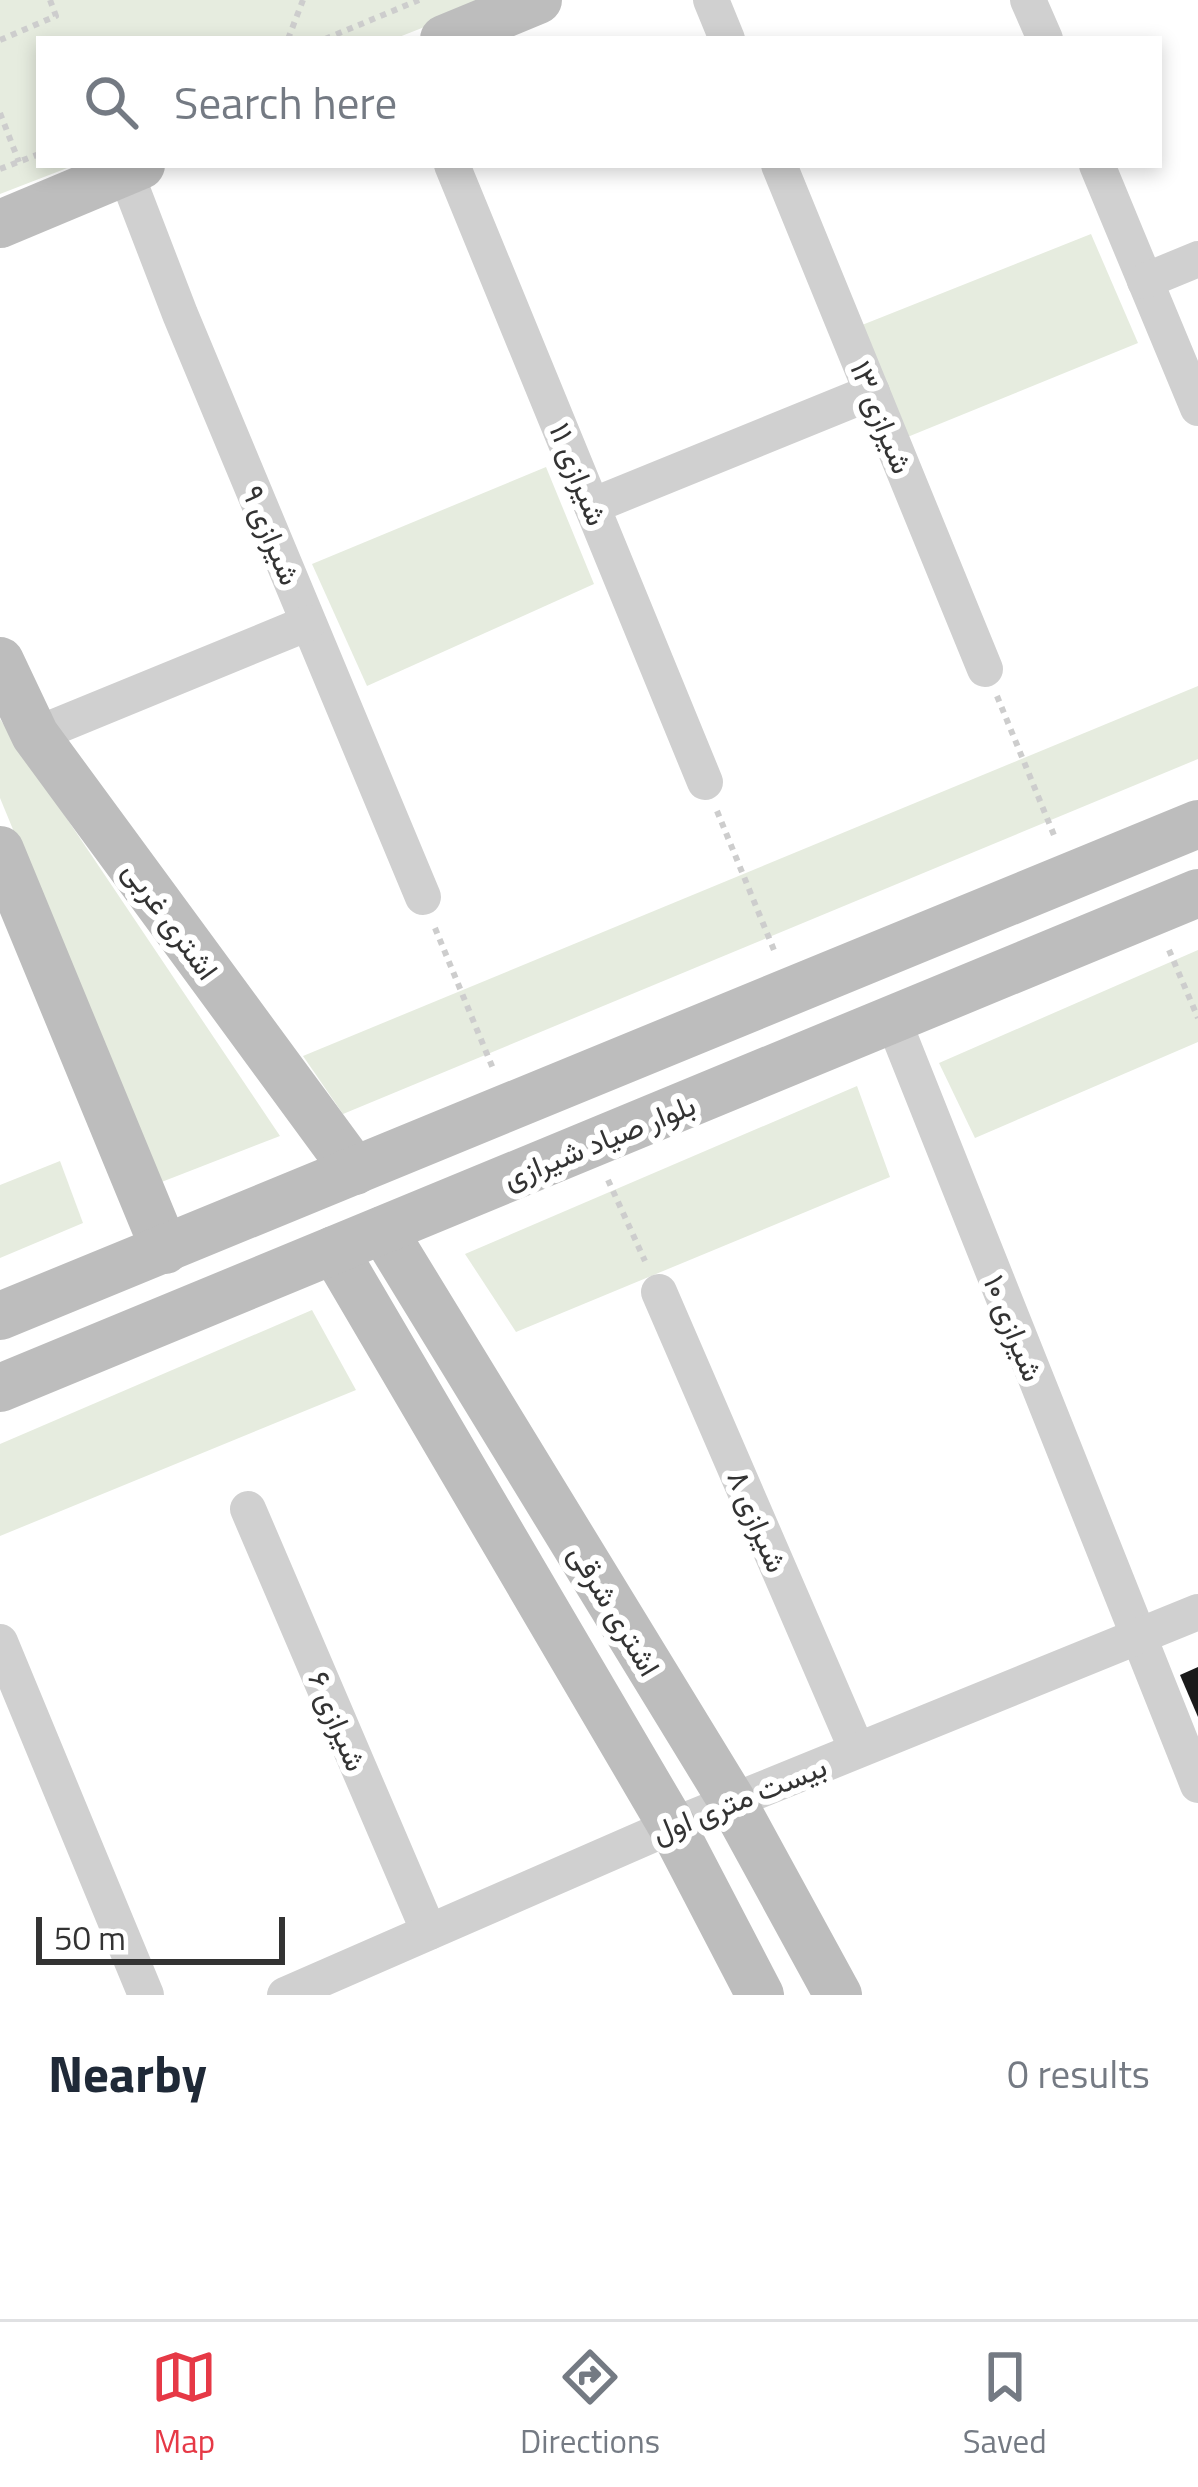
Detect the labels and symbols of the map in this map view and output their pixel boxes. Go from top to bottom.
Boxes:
street label: شیرازی ۱۳ [838,353,926,481]
street label: شیرازی ۱۱ [538,416,620,532]
street label: شیرازی ۹ [230,478,314,592]
street label: اشتری غربی [112,851,230,989]
street label: بلوار صیاد شیرازی [496,1081,702,1201]
street label: شیرازی ۱۰ [972,1268,1056,1388]
street label: شیرازی ۸ [716,1462,800,1580]
street label: اشتری شرقی [557,1535,673,1685]
street label: شیرازی ۶ [296,1664,380,1778]
street label: بیست متری اول [645,1743,833,1855]
scale bar [36,1911,285,1964]

